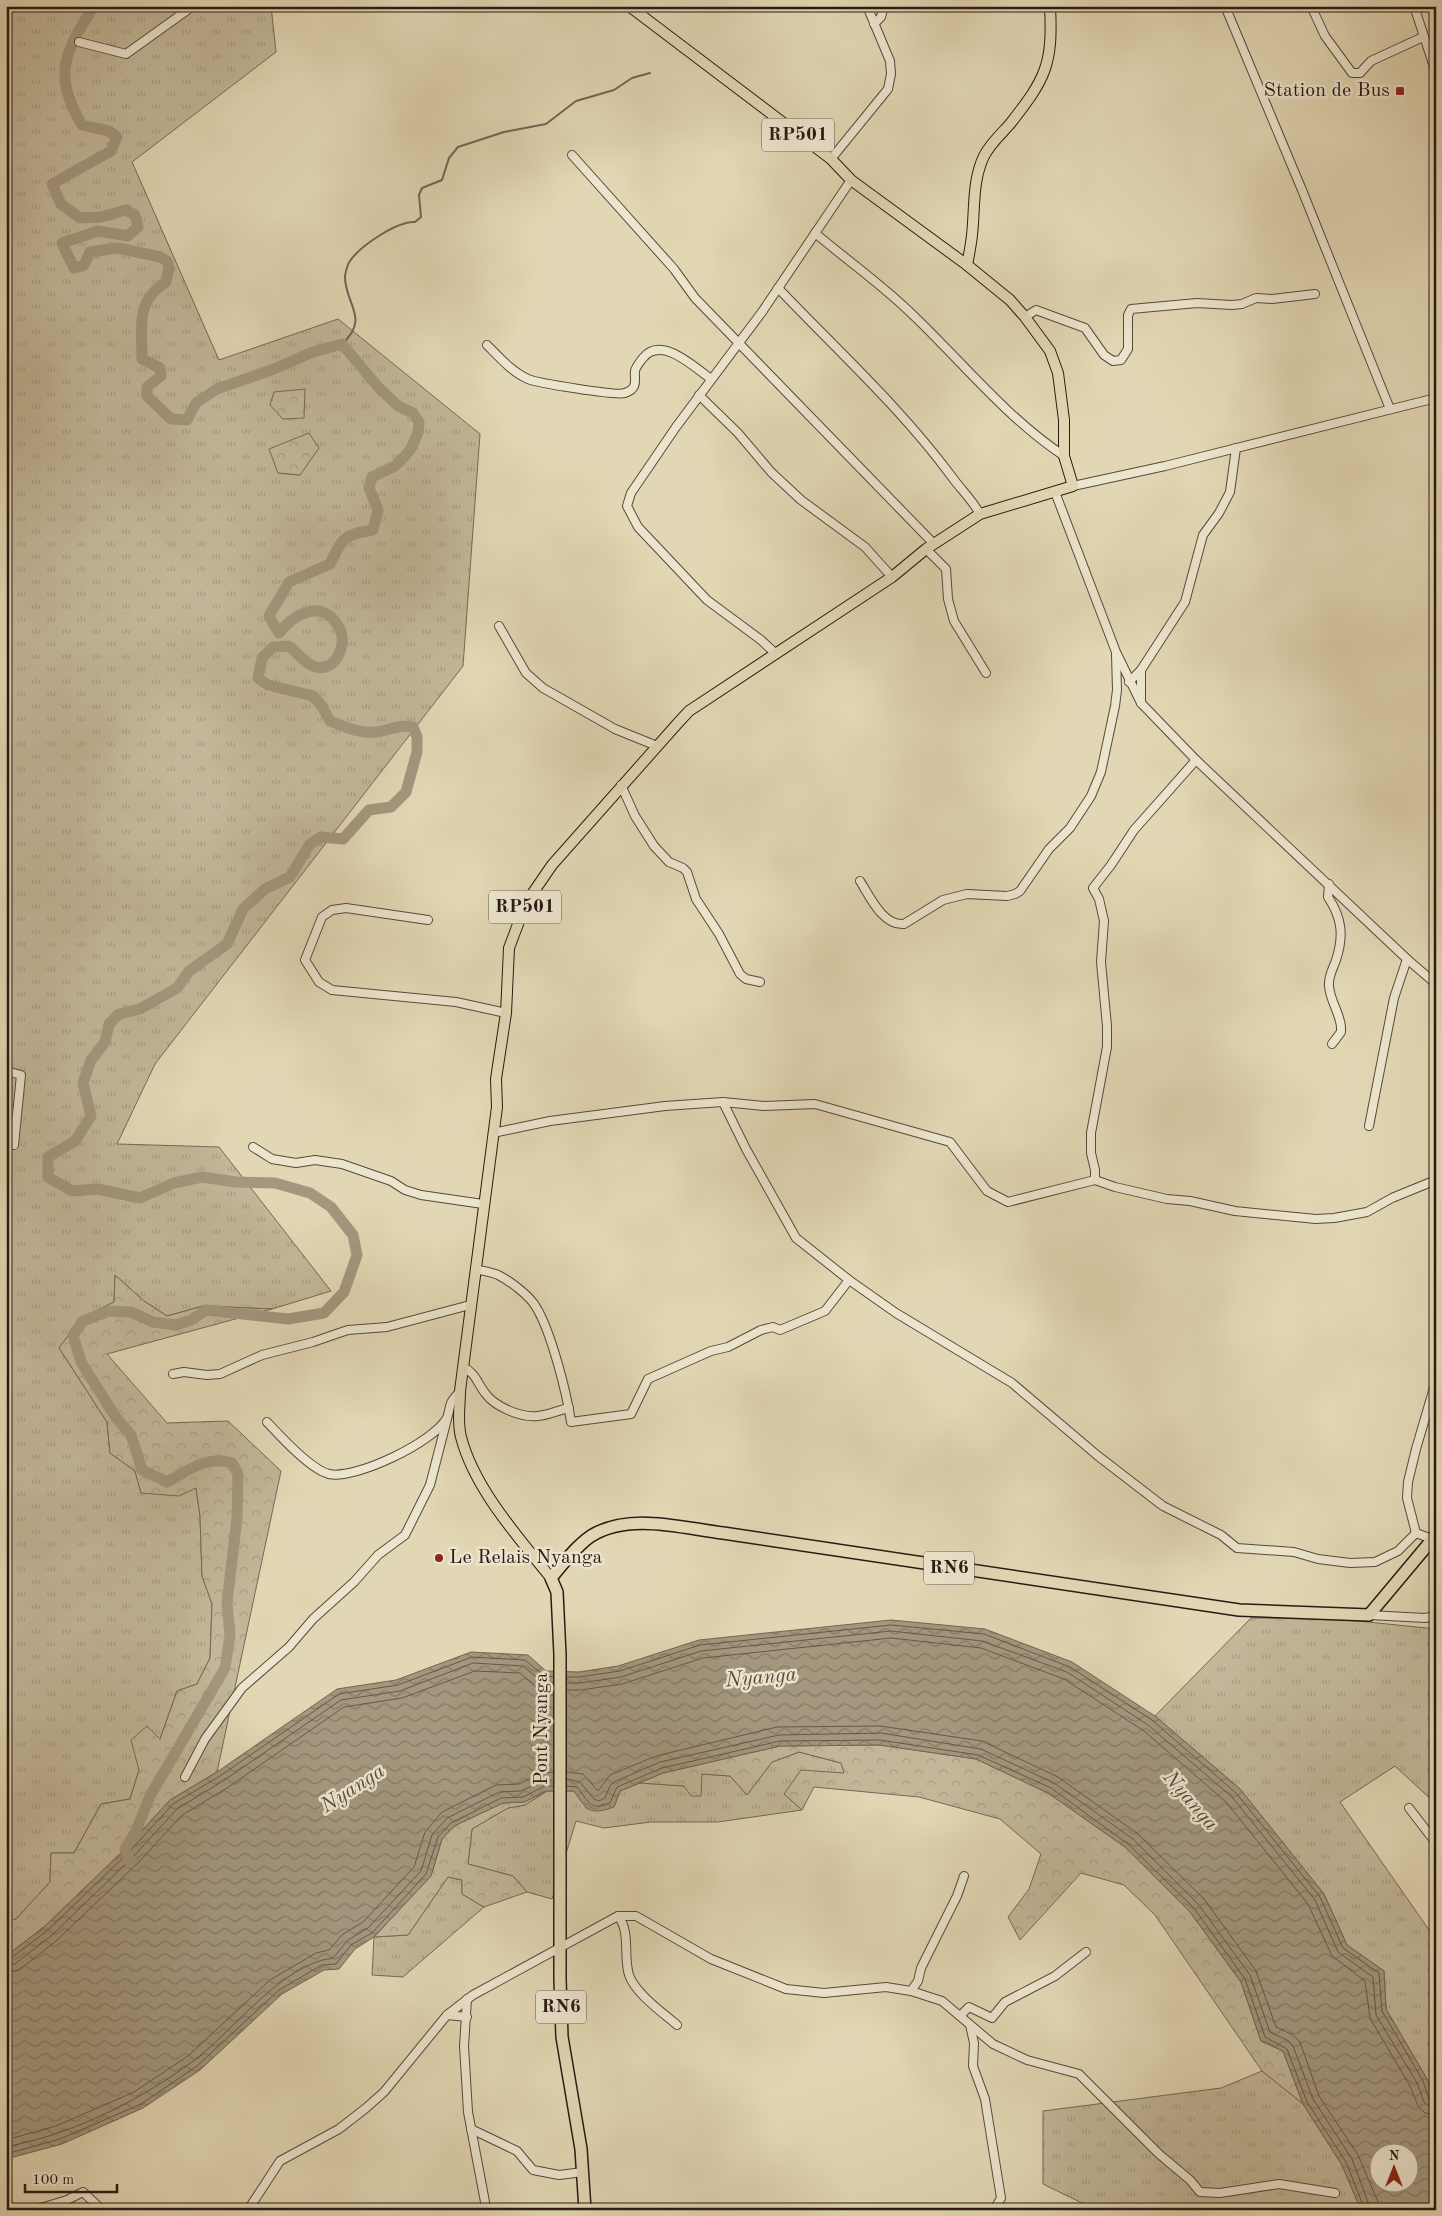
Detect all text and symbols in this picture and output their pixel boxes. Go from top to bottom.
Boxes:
place label: Station de Bus [1264,81,1390,101]
marker: Station de Bus [1394,85,1406,97]
road number: RP501 [762,118,834,152]
road number: RP501 [489,890,561,924]
place label: Le Relais Nyanga [449,1548,603,1568]
marker: Le Relais Nyanga [433,1552,445,1564]
road number: RN6 [924,1552,974,1585]
water label: Nyanga [723,1664,798,1692]
street label: Pont Nyanga [532,1673,552,1785]
water label: Nyanga [316,1761,389,1818]
water label: Nyanga [1158,1766,1222,1835]
road number: RN6 [536,1990,586,2024]
north arrow [1370,2144,1420,2194]
text: N [1389,2149,1400,2163]
scale bar [25,2161,118,2193]
text: 100 m [32,2173,74,2188]

